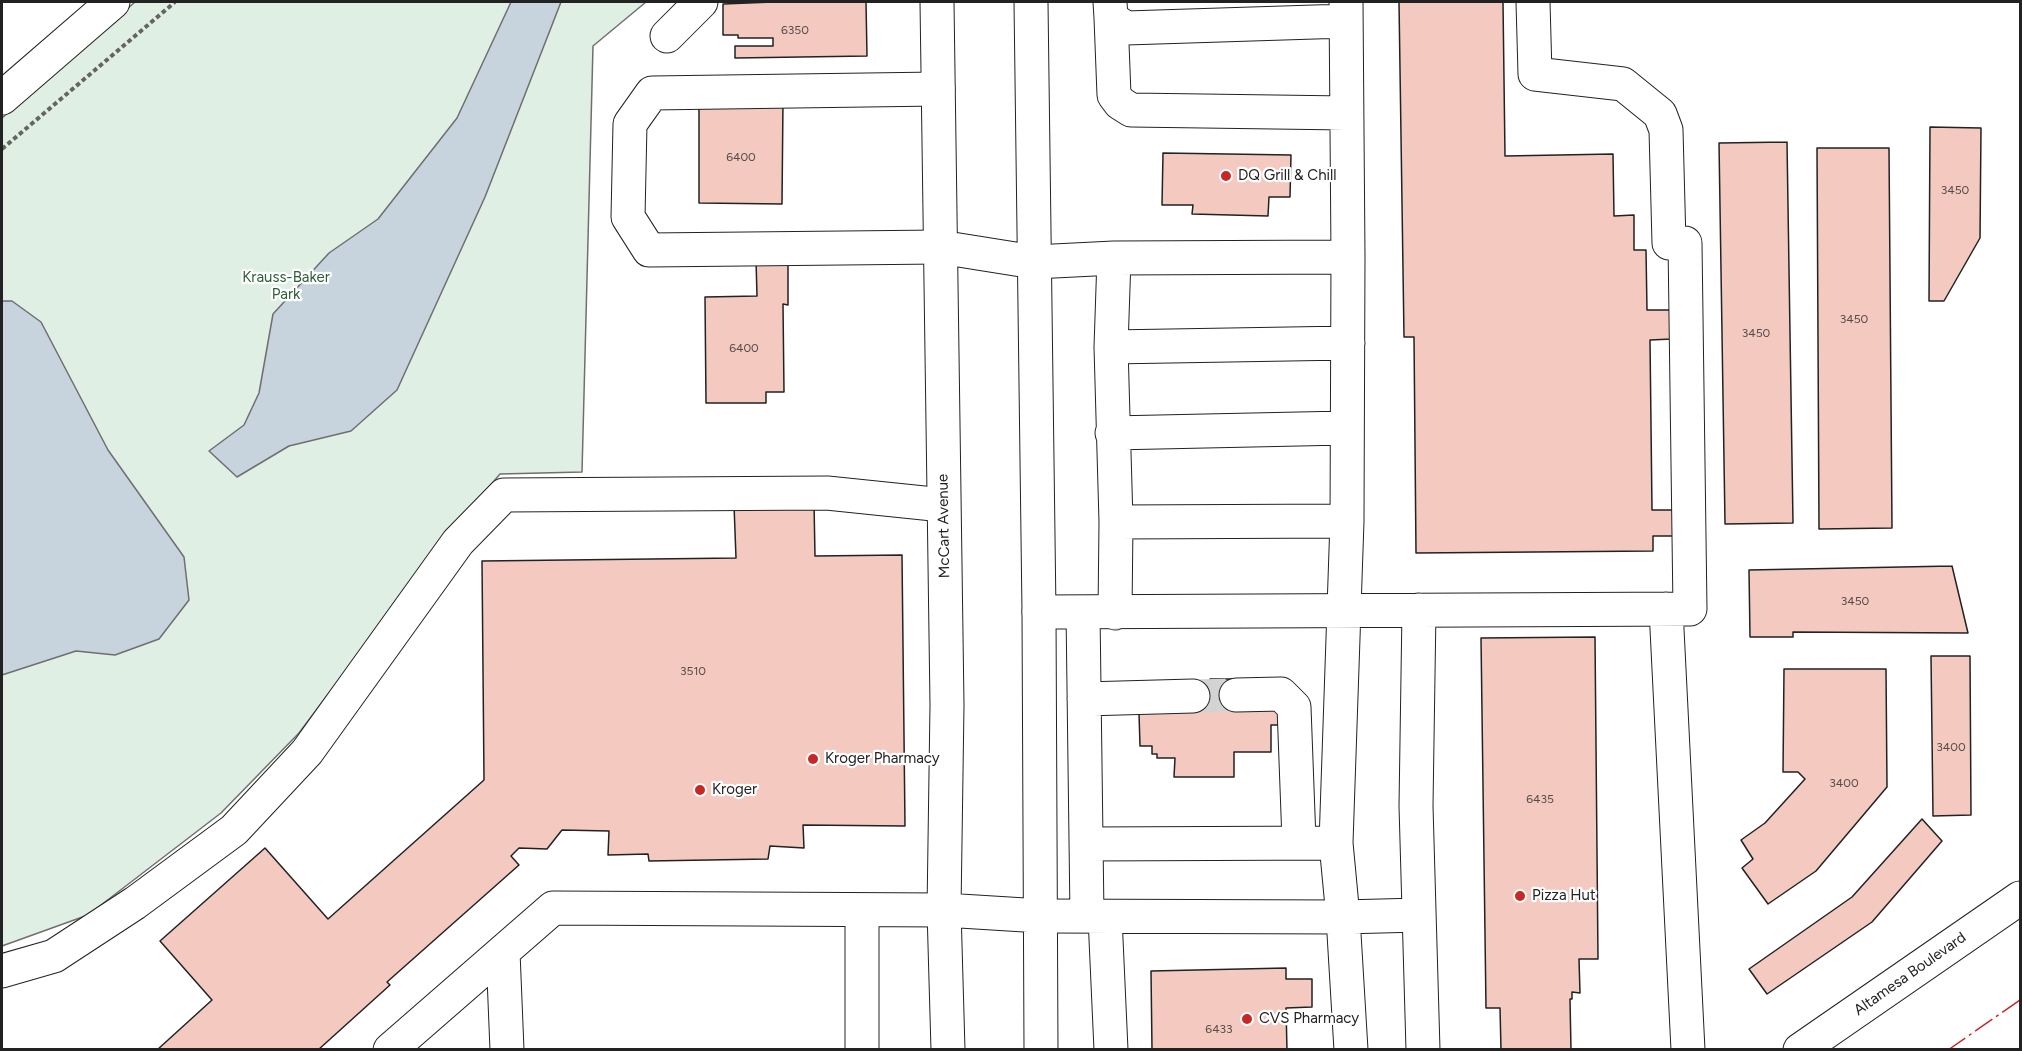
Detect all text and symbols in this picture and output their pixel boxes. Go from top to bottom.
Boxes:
house number: 6350 [781,23,809,37]
house number: 6400 [726,150,756,164]
place label: DQ Grill & Chill [1238,167,1337,185]
marker: DQ Grill & Chill [1219,169,1233,183]
house number: 3450 [1941,183,1969,197]
park label: Krauss-Baker Park [242,269,330,304]
house number: 3450 [1840,312,1868,326]
house number: 3450 [1742,326,1770,340]
house number: 6400 [729,341,759,355]
street label: McCart Avenue [934,474,954,578]
house number: 3450 [1841,594,1869,608]
house number: 3510 [680,664,706,678]
house number: 3400 [1936,740,1966,754]
place label: Kroger Pharmacy [825,750,940,768]
marker: Kroger Pharmacy [806,752,820,766]
house number: 3400 [1829,776,1859,790]
place label: Kroger [712,781,757,799]
marker: Kroger [693,783,707,797]
house number: 6435 [1526,792,1554,806]
place label: Pizza Hut [1532,887,1596,905]
marker: Pizza Hut [1513,889,1527,903]
street label: Altamesa Boulevard [1850,929,1970,1019]
place label: CVS Pharmacy [1259,1010,1359,1028]
marker: CVS Pharmacy [1240,1012,1254,1026]
house number: 6433 [1205,1022,1233,1036]

